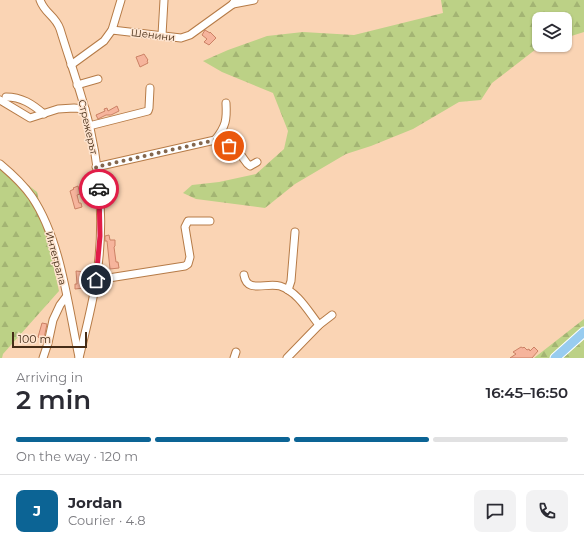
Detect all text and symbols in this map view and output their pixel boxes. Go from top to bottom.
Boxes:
map controls [532,12,572,52]
button: layers [532,12,572,52]
street label: Шенини [130,26,176,44]
street label: Стрежерът [75,98,101,156]
pin [212,129,246,163]
icon: bag [218,135,240,157]
courier [79,169,119,209]
icon: car [88,178,110,200]
street label: Интеграла [43,230,69,286]
pin [79,263,113,297]
icon: home [85,269,107,291]
scale bar [12,330,87,349]
text: 100 m [18,332,51,346]
text: Arriving in [16,369,83,385]
text: 16:45–16:50 [485,383,568,402]
text: 2 min [16,384,91,416]
text: On the way · 120 m [16,448,138,464]
button: chat [474,490,516,532]
button: phone [526,490,568,532]
text: Jordan [68,493,122,512]
text: J [33,501,41,520]
text: Courier · 4.8 [68,512,146,528]

